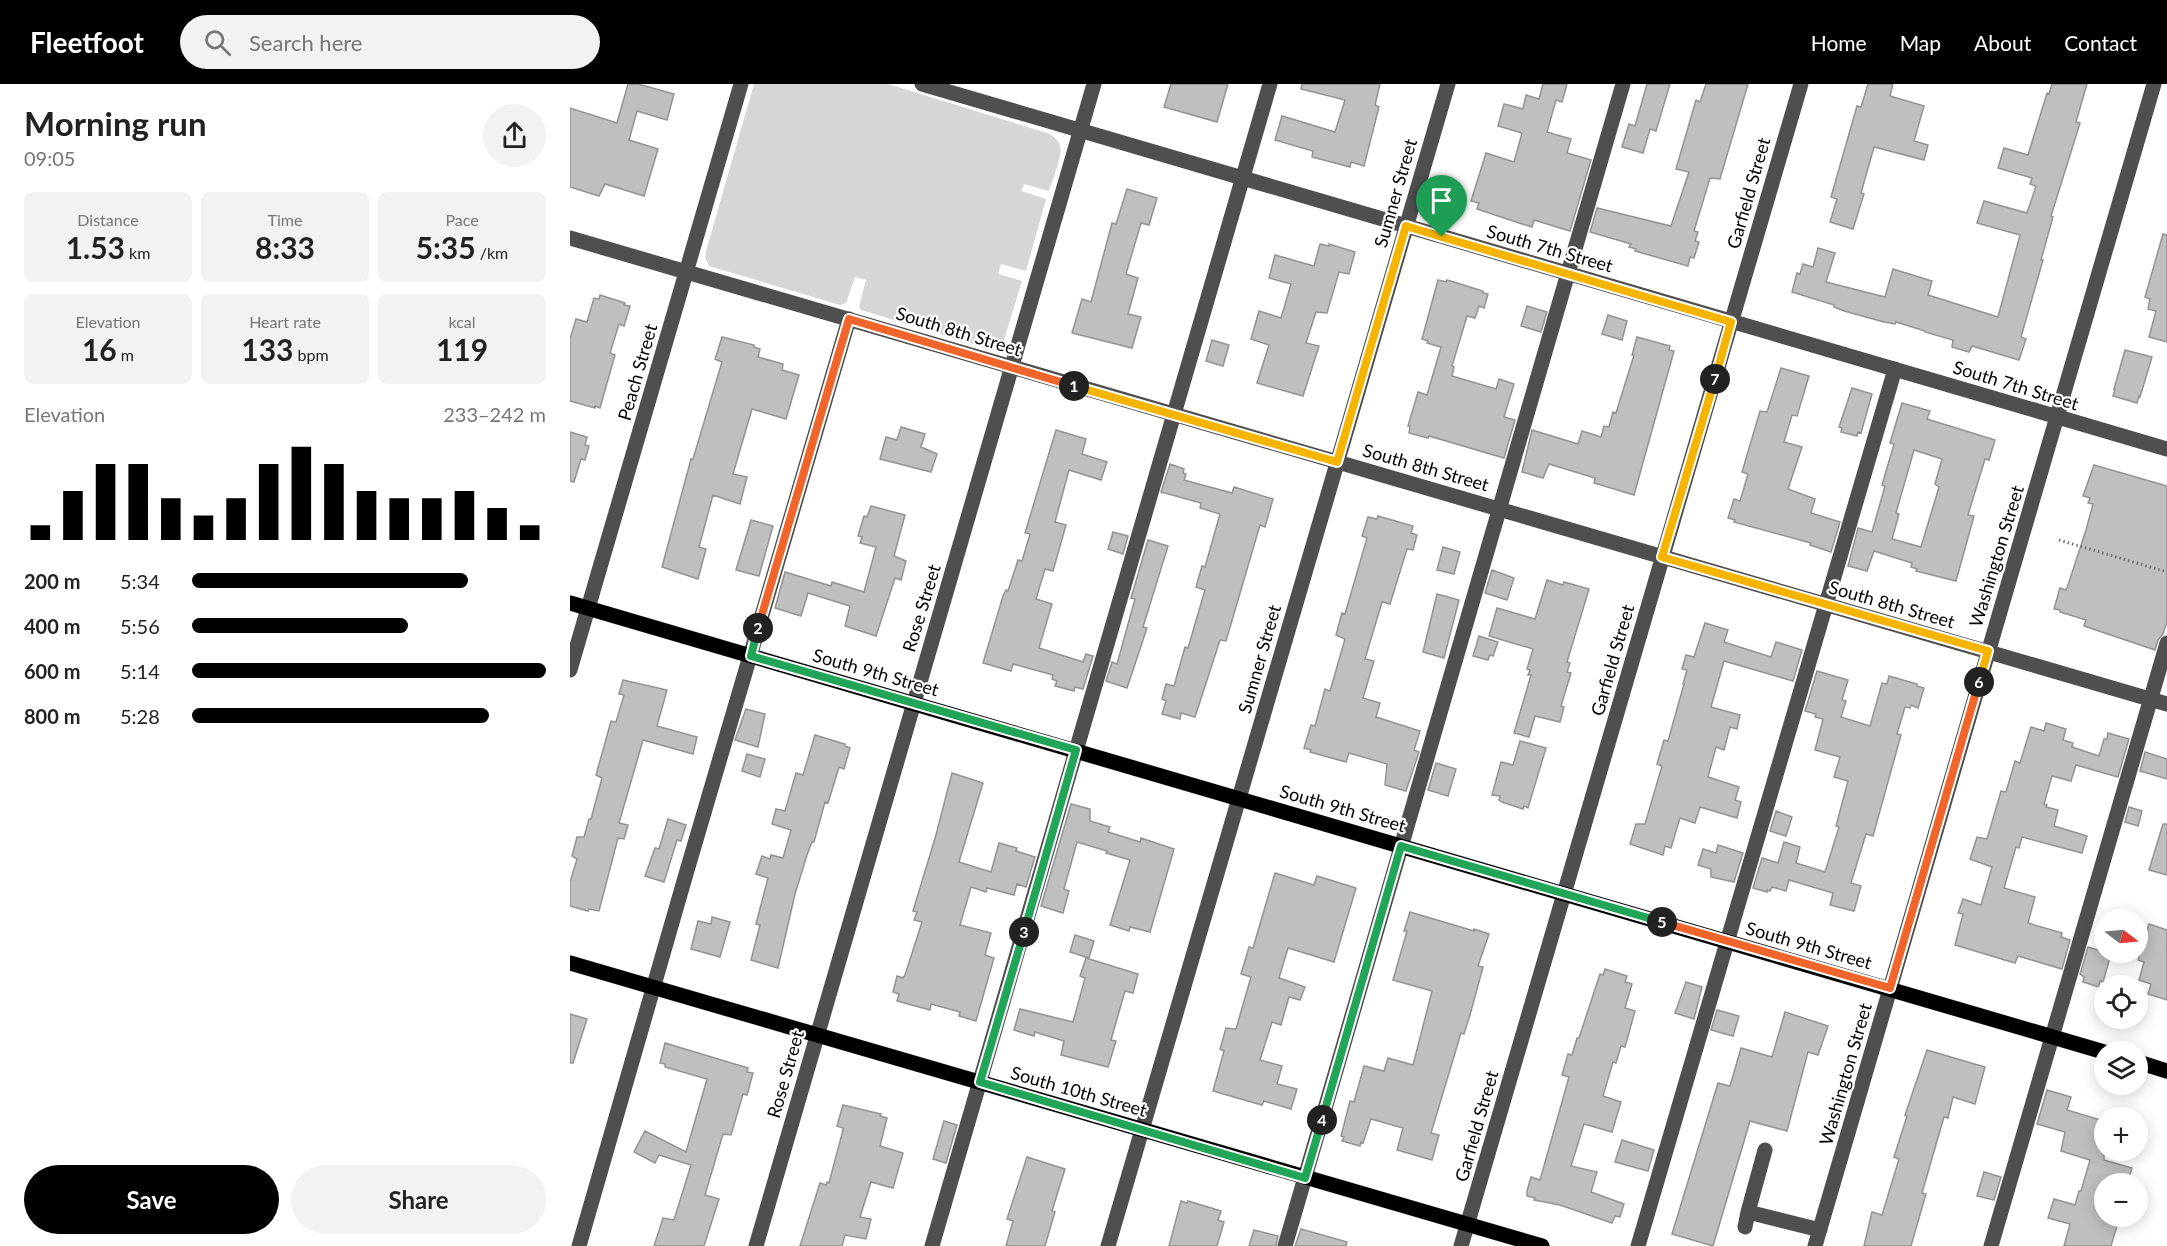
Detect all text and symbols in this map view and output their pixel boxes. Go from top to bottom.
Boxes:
search box [180,15,600,69]
text: Fleetfoot [30,25,144,59]
icon: search [201,26,234,59]
text: Search here [249,29,362,56]
text: Home [1811,30,1867,55]
text: Map [1900,30,1941,55]
text: About [1974,30,2031,55]
text: Contact [2064,30,2137,55]
text: Morning run [24,103,207,143]
button: share [483,104,546,167]
street label: Garfield Street [1722,134,1775,251]
street label: Sumner Street [1369,136,1421,250]
text: 09:05 [24,146,75,170]
pin [1416,175,1467,237]
icon: arrive [1425,184,1458,217]
text: Distance [77,210,139,229]
text: Time [268,210,302,229]
text: Pace [445,210,479,229]
street label: South 7th Street [1484,220,1616,277]
text: 1.53 [66,229,125,265]
text: 8:33 [255,229,315,265]
text: 5:35 [416,229,476,265]
text: km [125,243,150,262]
text: /km [476,243,508,262]
street label: South 8th Street [894,301,1025,361]
text: Elevation [76,312,141,331]
text: Heart rate [249,312,321,331]
text: kcal [448,312,476,331]
street label: Peach Street [613,321,661,423]
text: 16 [82,331,117,367]
text: 133 [241,331,294,367]
text: 119 [436,331,488,367]
text: m [117,345,134,364]
text: bpm [294,345,329,364]
street label: South 7th Street [1951,355,2082,415]
pin: 7 [1700,364,1730,394]
text: 7 [1710,369,1720,388]
pin: 1 [1059,371,1089,401]
text: 1 [1069,376,1079,395]
text: Elevation [24,402,105,426]
text: 233–242 m [443,402,546,426]
street label: South 8th Street [1360,439,1492,496]
street label: Washington Street [1964,482,2028,629]
street label: Rose Street [897,561,945,654]
text: 200 m [24,569,80,593]
text: 5:34 [120,569,160,593]
street label: South 8th Street [1826,576,1958,633]
street label: Garfield Street [1586,601,1639,718]
street label: Sumner Street [1233,602,1285,716]
pin: 2 [743,613,773,643]
text: 400 m [24,614,80,638]
text: 5:56 [120,614,160,638]
text: 2 [753,618,763,637]
street label: South 9th Street [810,644,942,701]
text: 600 m [24,659,80,683]
text: 5:14 [120,659,160,683]
pin: 6 [1964,667,1994,697]
text: 6 [1974,672,1984,691]
text: 800 m [24,704,80,728]
text: 5:28 [120,704,160,728]
street label: South 9th Street [1277,780,1409,837]
pin: 5 [1647,907,1677,937]
north arrow [2094,909,2148,963]
map controls [2094,909,2148,1227]
text: 5 [1657,912,1667,931]
pin: 3 [1009,917,1039,947]
street label: South 9th Street [1743,917,1875,974]
text: 3 [1019,922,1029,941]
button: locate [2094,975,2148,1029]
street label: Washington Street [1814,1000,1876,1148]
street label: Rose Street [762,1027,808,1120]
button: layers [2094,1041,2148,1095]
street label: South 10th Street [1008,1061,1150,1121]
street label: Garfield Street [1450,1067,1503,1184]
pin: 4 [1307,1105,1337,1135]
button: + [2094,1107,2148,1161]
text: 4 [1317,1110,1327,1129]
button: Save [24,1165,279,1234]
button: Share [291,1165,546,1234]
button: − [2094,1173,2148,1227]

